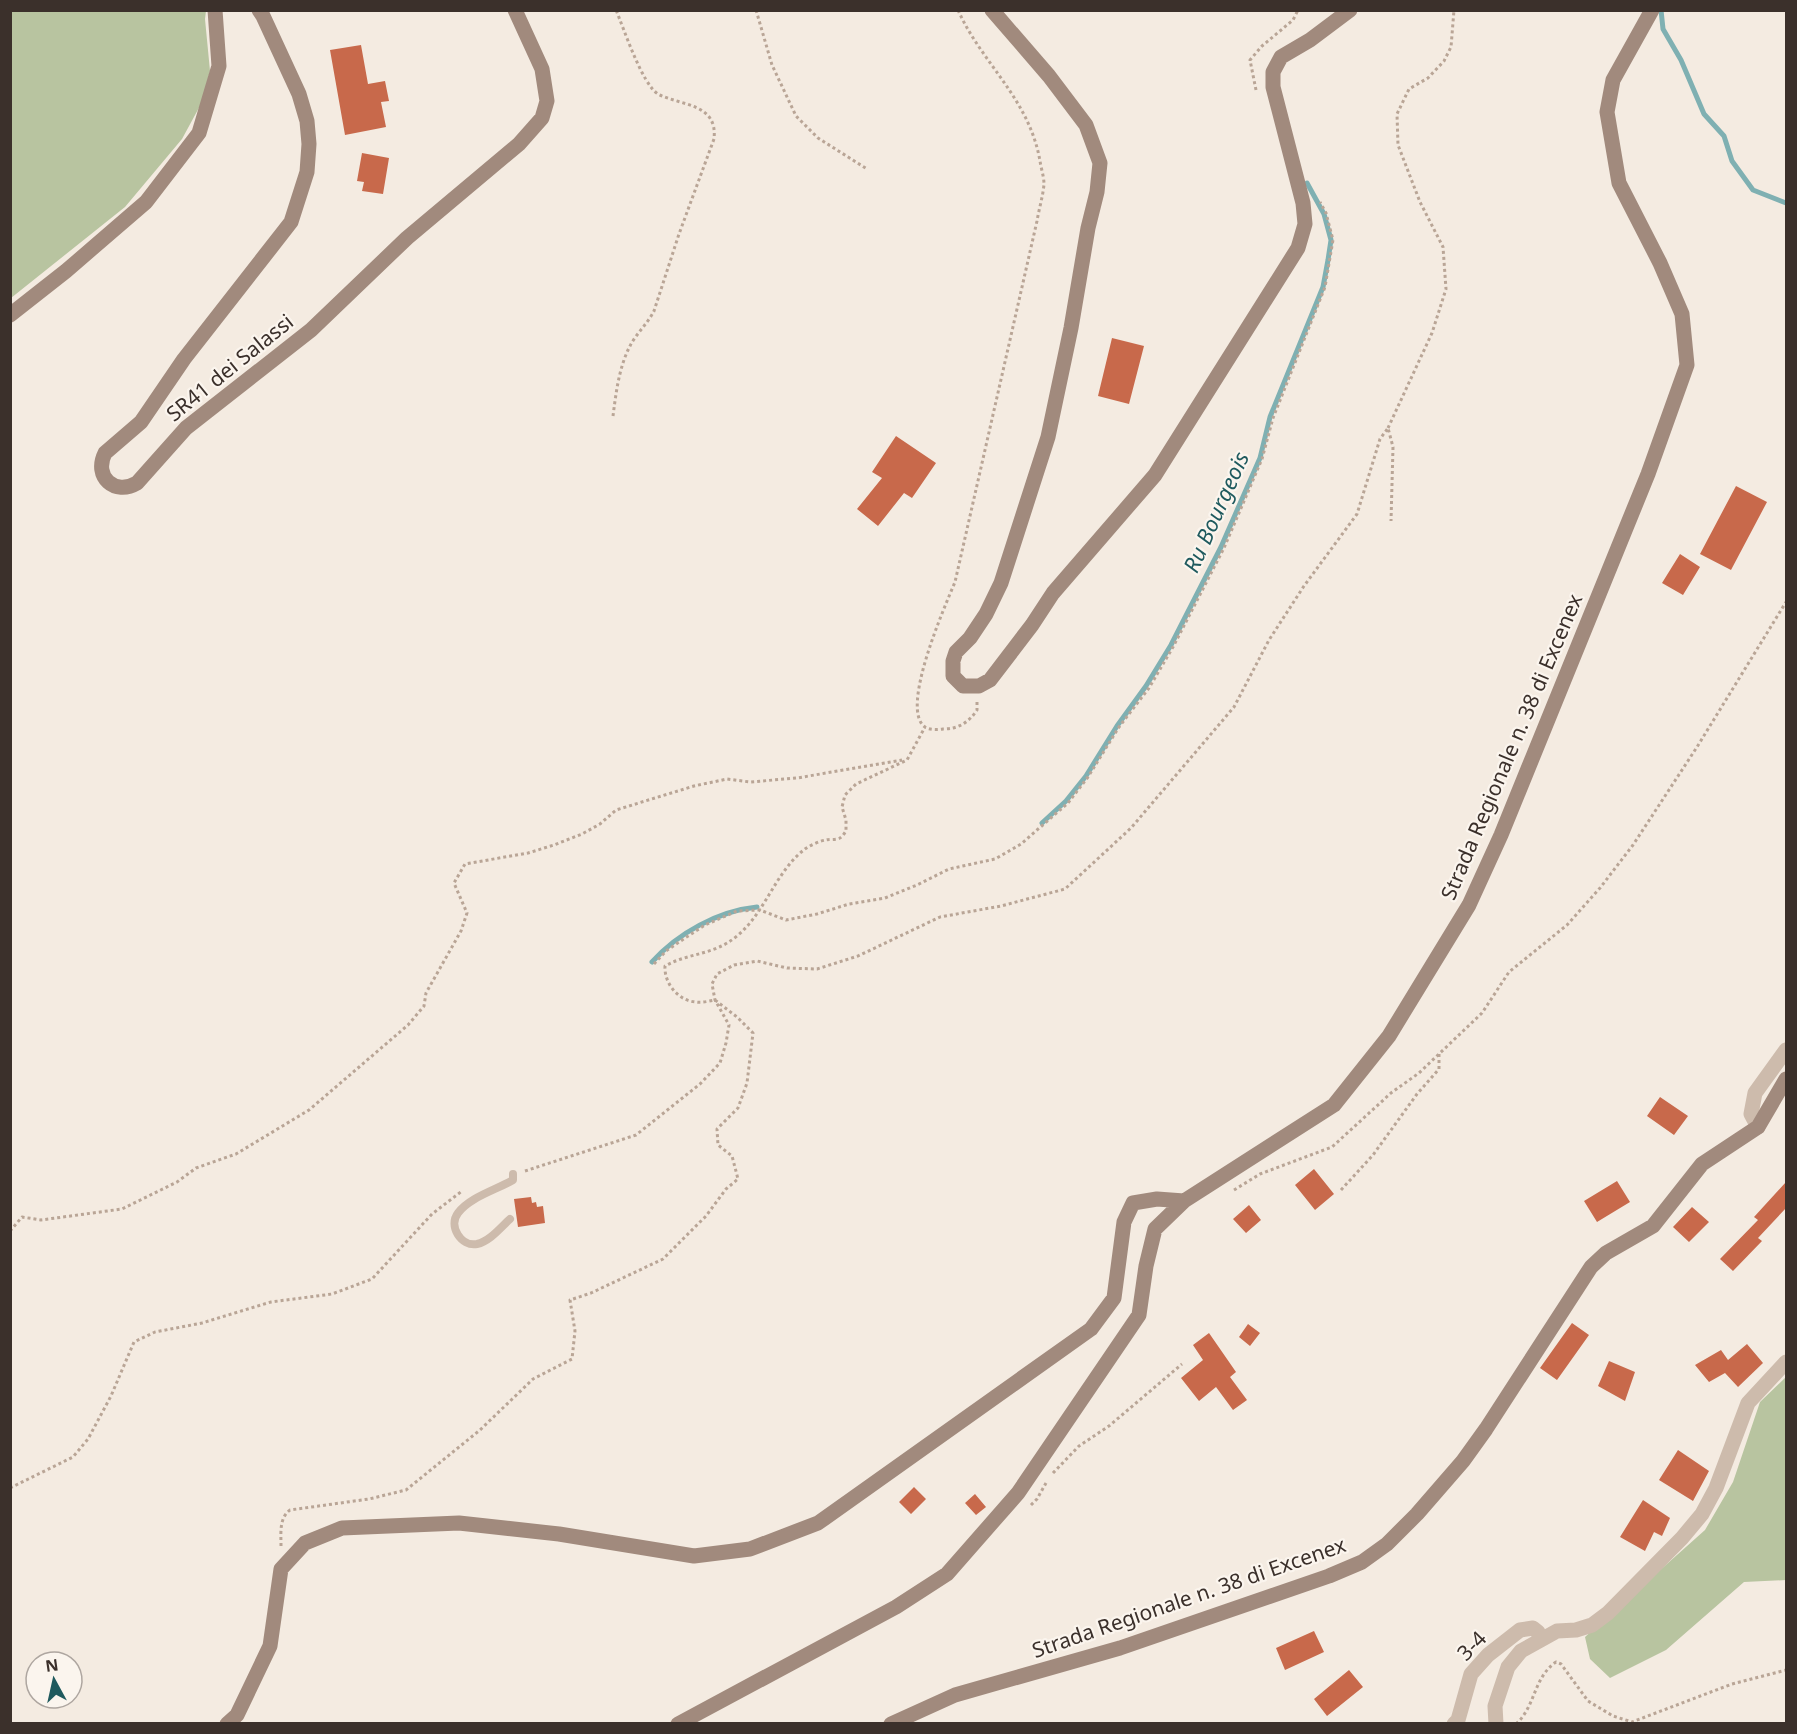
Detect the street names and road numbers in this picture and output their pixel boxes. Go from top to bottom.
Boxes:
street label: SR41 dei Salassi [160,307,299,427]
street label: Strada Regionale n. 38 di Excenex [1434,589,1588,904]
street label: Strada Regionale n. 38 di Excenex [1028,1530,1349,1664]
street label: 3-4 [1451,1625,1492,1666]

